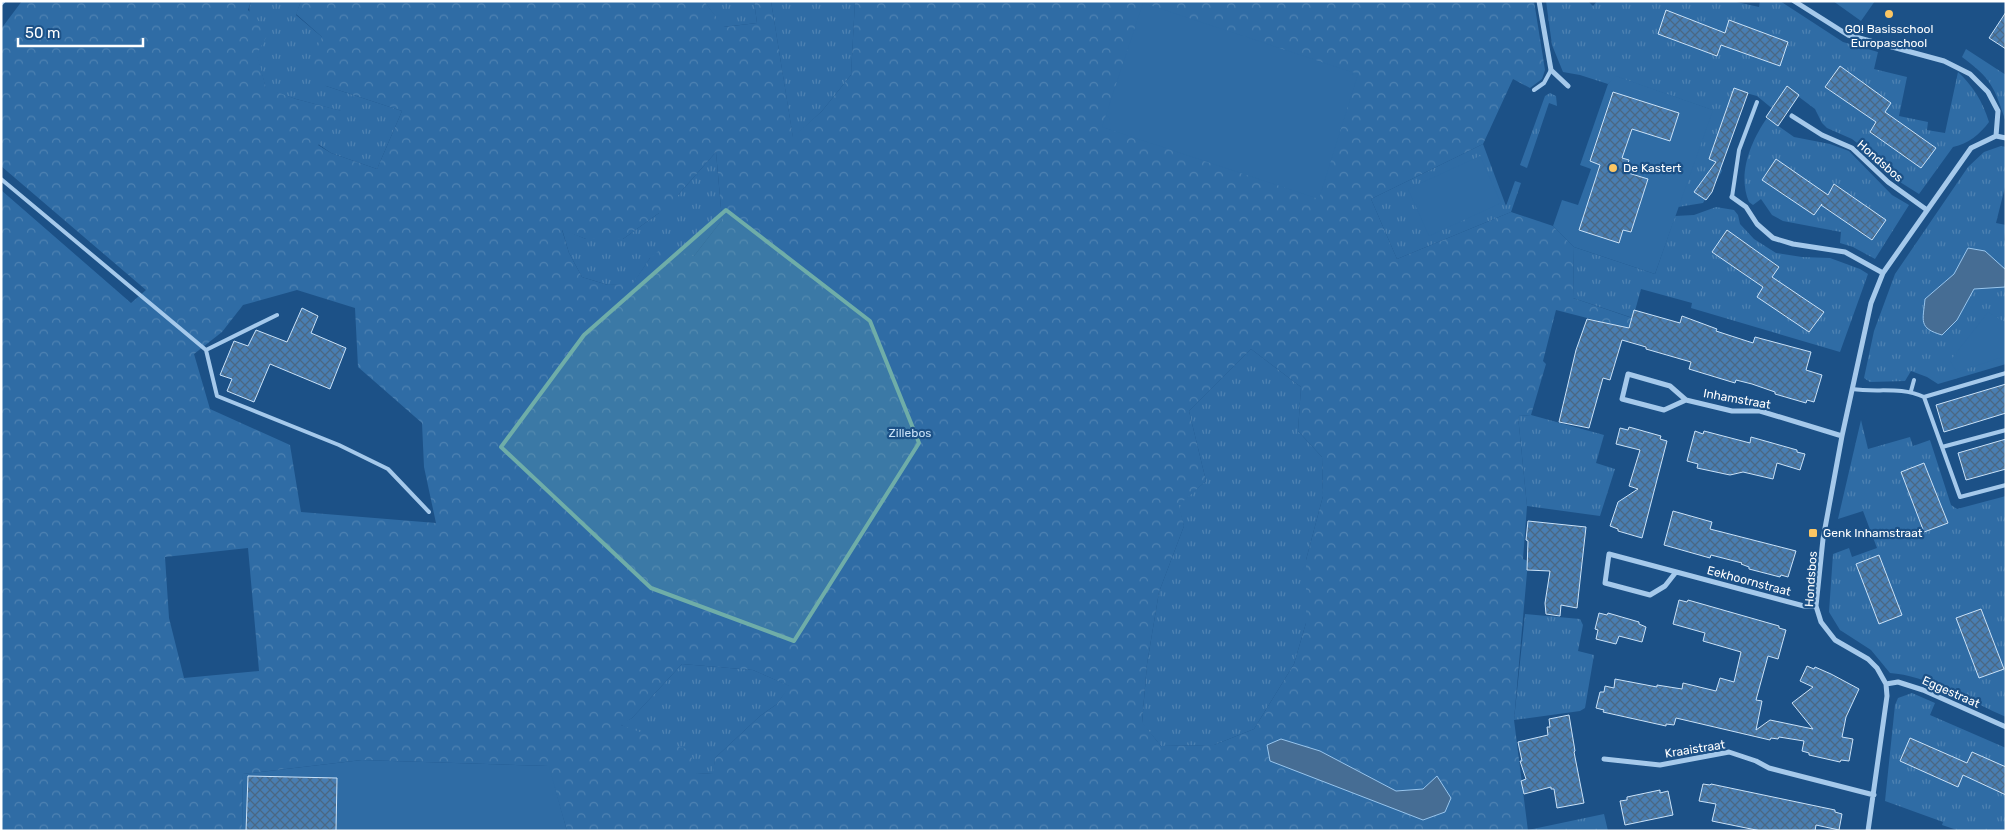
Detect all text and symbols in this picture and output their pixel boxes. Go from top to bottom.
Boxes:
marker: GO! Basisschool Europaschool [1883,8,1895,20]
scale bar [18,15,142,47]
place label: GO! Basisschool Europaschool [1845,22,1933,50]
text: 50 m [25,24,60,42]
street label: Hondsbos [1854,137,1906,185]
place label: De Kastert [1623,161,1682,175]
marker: De Kastert [1607,162,1619,174]
street label: Inhamstraat [1702,386,1772,412]
park label: Zillebos [889,426,931,440]
place label: Genk Inhamstraat [1823,526,1923,540]
marker: Genk Inhamstraat [1807,527,1819,539]
street label: Hondsbos [1802,551,1820,607]
street label: Eekhoornstraat [1706,563,1793,599]
street label: Eggestraat [1920,673,1982,711]
street label: Kraaistraat [1664,737,1727,761]

